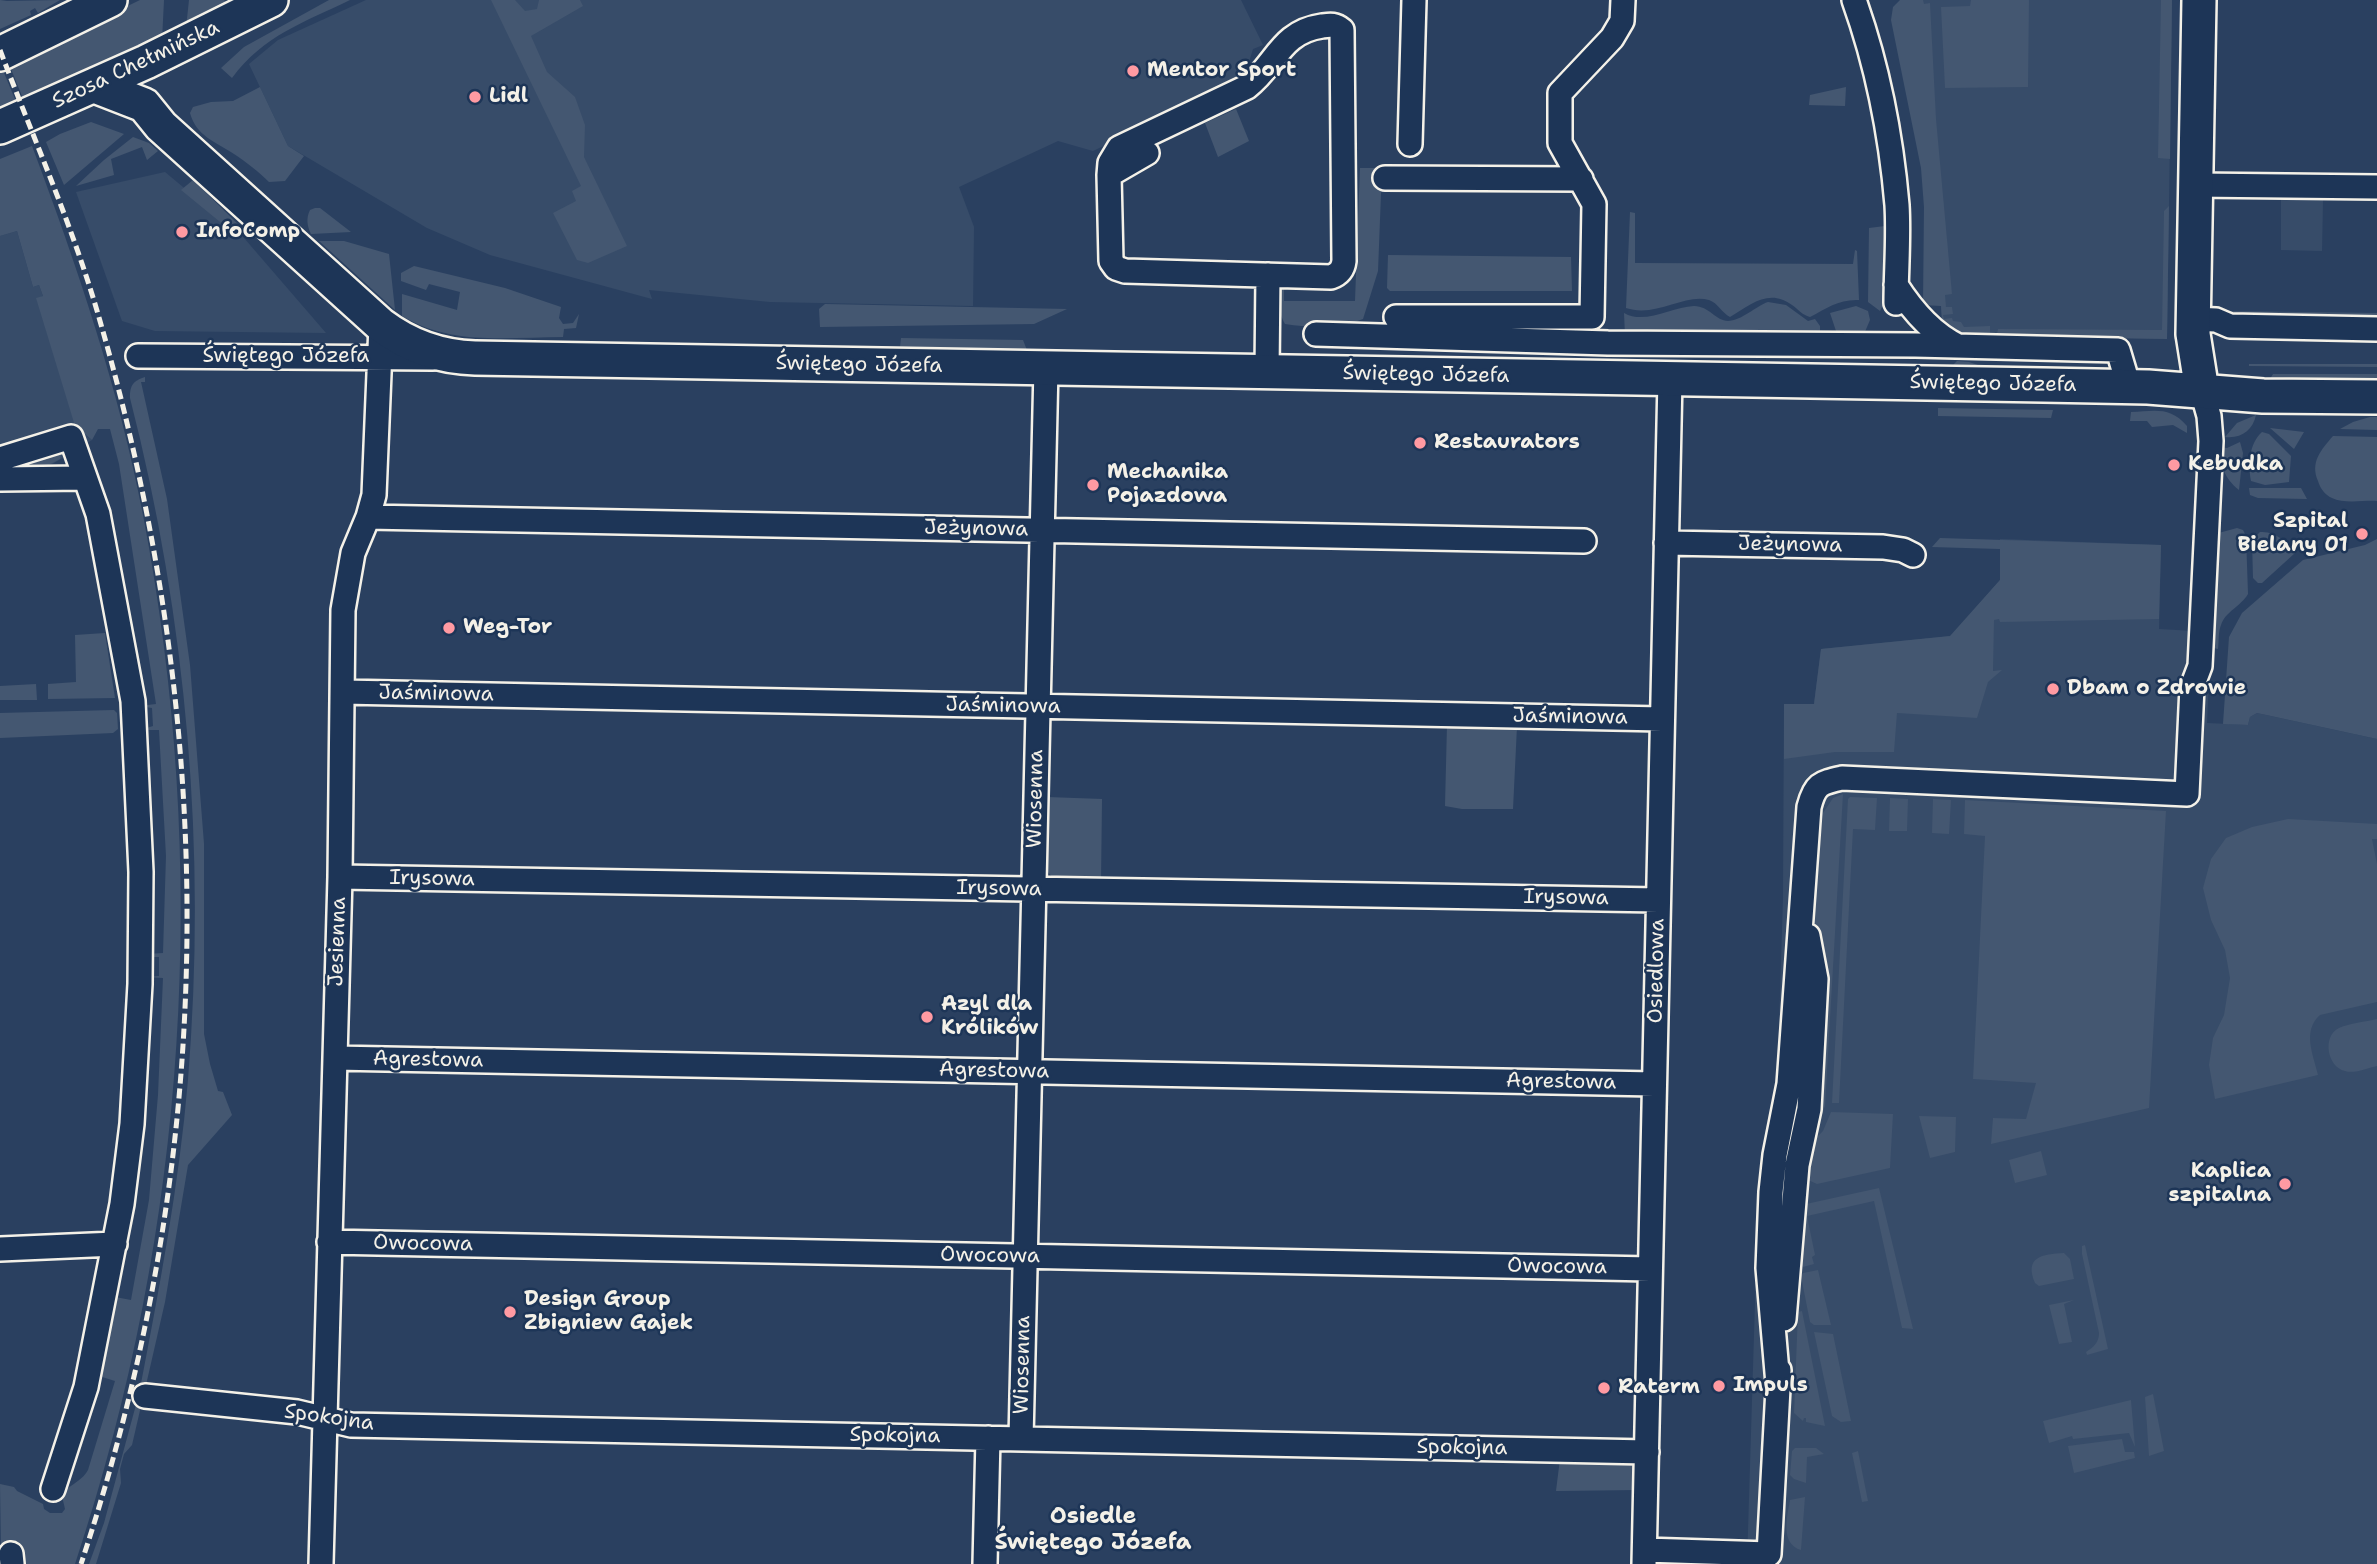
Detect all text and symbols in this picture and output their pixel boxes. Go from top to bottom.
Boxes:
street label: Szosa Chełmińska [48,15,224,115]
place label: Mentor Sport [1147,58,1296,84]
marker: Mentor Sport [1125,63,1141,79]
place label: Lidl [489,84,528,110]
marker: Lidl [467,89,483,105]
place label: InfoComp [196,219,300,245]
marker: InfoComp [174,224,190,240]
street label: Świętego Józefa [203,344,369,370]
street label: Świętego Józefa [775,351,943,379]
street label: Świętego Józefa [1342,361,1510,389]
street label: Świętego Józefa [1909,370,2077,398]
place label: Restaurators [1434,430,1580,456]
marker: Restaurators [1412,435,1428,451]
place label: Kebudka [2188,452,2283,478]
marker: Kebudka [2166,457,2182,473]
place label: Mechanika Pojazdowa [1107,460,1228,510]
marker: Mechanika Pojazdowa [1085,477,1101,493]
place label: Szpital Bielany 01 [2237,509,2348,559]
street label: Jeżynowa [924,515,1028,543]
marker: Szpital Bielany 01 [2354,526,2370,542]
street label: Jeżynowa [1738,531,1842,559]
place label: Weg-Tor [463,615,552,641]
marker: Weg-Tor [441,620,457,636]
place label: Dbam o Zdrowie [2067,676,2246,702]
street label: Jaśminowa [378,680,494,708]
marker: Dbam o Zdrowie [2045,681,2061,697]
street label: Jaśminowa [945,692,1061,720]
street label: Jaśminowa [1512,703,1628,731]
street label: Wiosenna [1023,749,1049,849]
street label: Irysowa [389,866,475,892]
street label: Irysowa [956,876,1042,902]
street label: Irysowa [1523,885,1609,911]
street label: Jesienna [324,897,352,987]
street label: Osiedlowa [1643,918,1671,1024]
place label: Azyl dla Królików [941,992,1038,1042]
marker: Azyl dla Królików [919,1009,935,1025]
street label: Agrestowa [373,1046,483,1074]
street label: Agrestowa [939,1057,1049,1085]
street label: Agrestowa [1506,1068,1616,1096]
place label: Kaplica szpitalna [2168,1159,2271,1209]
marker: Kaplica szpitalna [2277,1176,2293,1192]
street label: Owocowa [373,1231,473,1257]
street label: Owocowa [940,1243,1040,1269]
street label: Owocowa [1507,1254,1607,1280]
place label: Design Group Zbigniew Gajek [524,1287,693,1337]
marker: Design Group Zbigniew Gajek [502,1304,518,1320]
street label: Wiosenna [1010,1315,1036,1415]
place label: Impuls [1733,1373,1808,1399]
place label: Raterm [1618,1375,1700,1401]
marker: Impuls [1711,1378,1727,1394]
marker: Raterm [1596,1380,1612,1396]
street label: Spokojna [282,1399,376,1437]
street label: Spokojna [849,1423,941,1449]
street label: Spokojna [1416,1435,1508,1461]
district label: Osiedle Świętego Józefa [994,1503,1192,1557]

